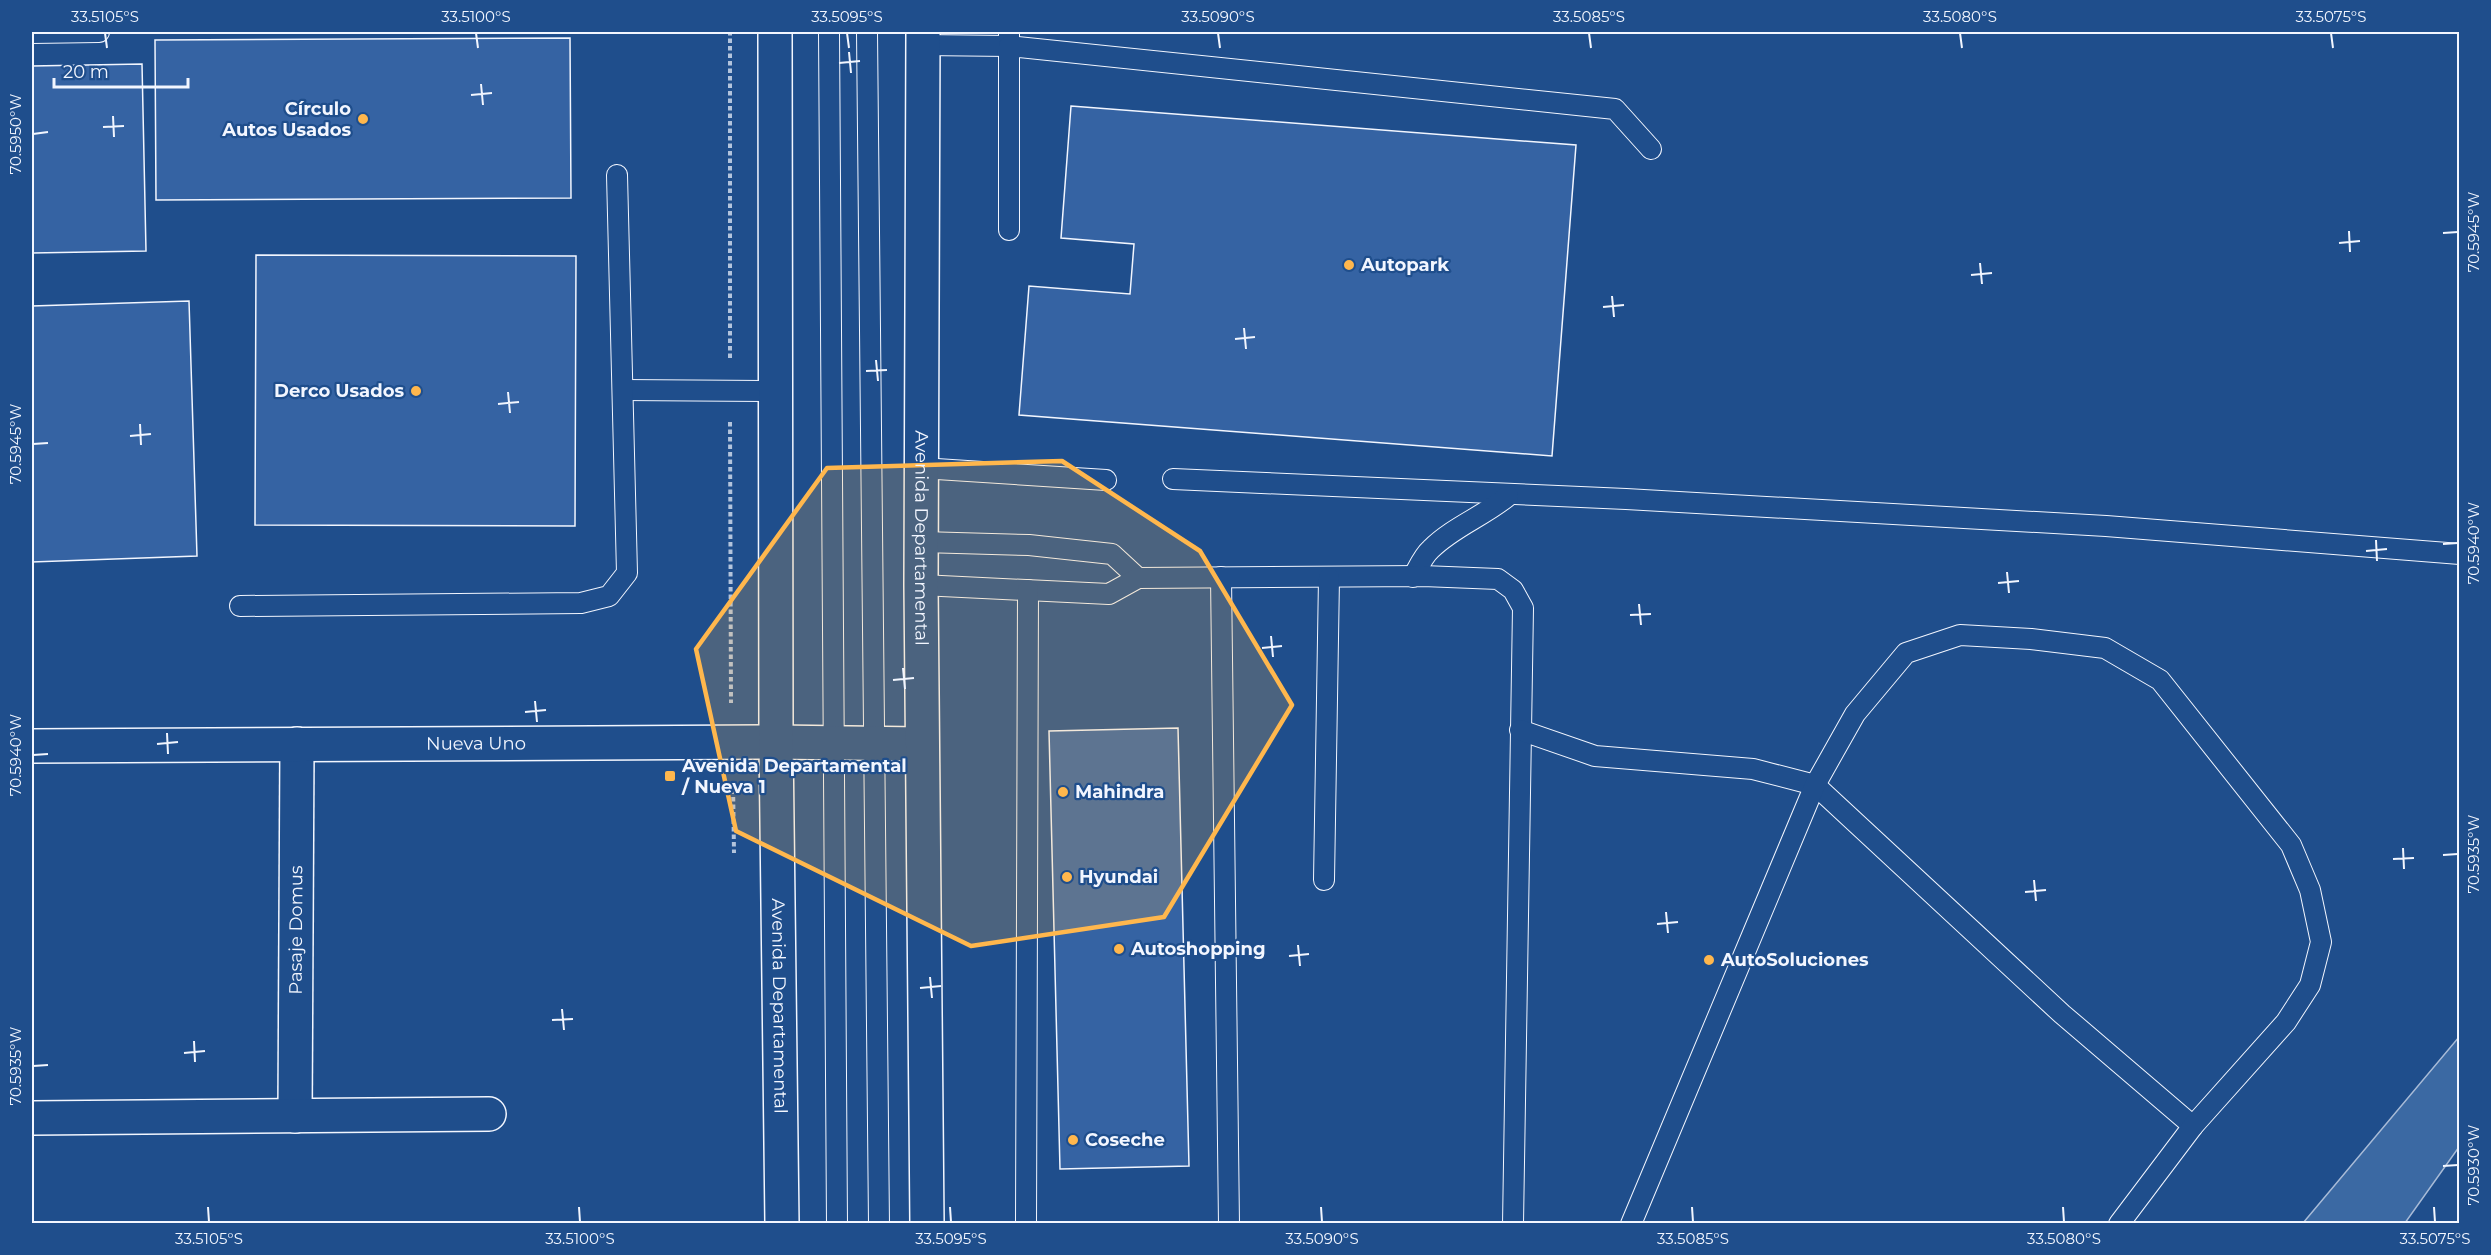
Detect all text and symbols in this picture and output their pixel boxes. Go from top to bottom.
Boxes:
text: 33.5105°S [71,7,139,26]
text: 33.5100°S [441,7,511,26]
text: 33.5095°S [811,7,883,26]
text: 33.5090°S [1181,7,1255,26]
text: 33.5085°S [1553,7,1625,26]
text: 33.5080°S [1923,7,1997,26]
text: 33.5075°S [2296,7,2366,26]
scale bar [54,51,188,89]
text: 20 m [63,61,109,83]
text: 70.5950°W [6,93,25,174]
place label: Círculo Autos Usados [221,98,351,141]
marker: Círculo Autos Usados [356,112,370,126]
text: 70.5945°W [2464,191,2483,272]
place label: Autopark [1360,254,1449,276]
marker: Autopark [1342,258,1356,272]
place label: Derco Usados [274,380,404,402]
marker: Derco Usados [409,384,423,398]
text: 70.5945°W [6,403,25,484]
street label: Avenida Departamental [910,430,933,646]
text: 70.5940°W [2464,501,2483,584]
text: 70.5940°W [6,713,25,796]
street label: Nueva Uno [426,732,526,755]
place label: Avenida Departamental / Nueva 1 [681,755,907,798]
marker: Avenida Departamental / Nueva 1 [663,769,677,783]
place label: Mahindra [1075,781,1164,803]
marker: Mahindra [1056,785,1070,799]
text: 70.5935°W [2464,814,2483,893]
street label: Pasaje Domus [285,865,307,995]
place label: Hyundai [1079,866,1158,888]
marker: Hyundai [1060,870,1074,884]
street label: Avenida Departamental [767,898,792,1114]
place label: Autoshopping [1130,938,1266,960]
marker: Autoshopping [1112,942,1126,956]
place label: AutoSoluciones [1720,949,1869,971]
marker: AutoSoluciones [1702,953,1716,967]
text: 70.5935°W [6,1026,25,1105]
text: 70.5930°W [2464,1124,2483,1205]
place label: Coseche [1085,1129,1165,1151]
marker: Coseche [1066,1133,1080,1147]
text: 33.5105°S [175,1229,243,1248]
text: 33.5100°S [545,1229,615,1248]
text: 33.5095°S [915,1229,987,1248]
text: 33.5090°S [1285,1229,1359,1248]
text: 33.5085°S [1657,1229,1729,1248]
text: 33.5080°S [2027,1229,2101,1248]
text: 33.5075°S [2400,1229,2470,1248]

